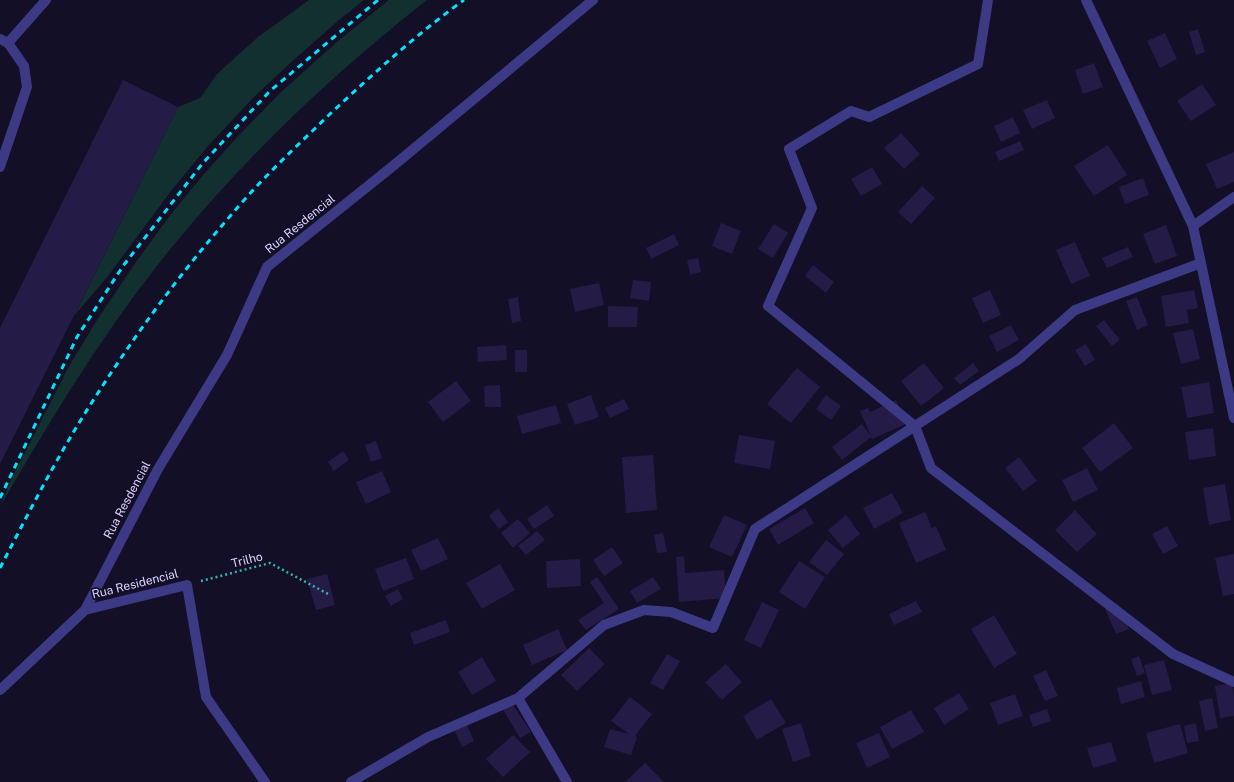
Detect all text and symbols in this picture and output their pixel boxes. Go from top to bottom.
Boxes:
street label: Rua Resdencial [262,191,338,256]
street label: Rua Resdencial [101,458,154,541]
street label: Trilho [230,549,264,571]
street label: Rua Residencial [90,566,180,602]

